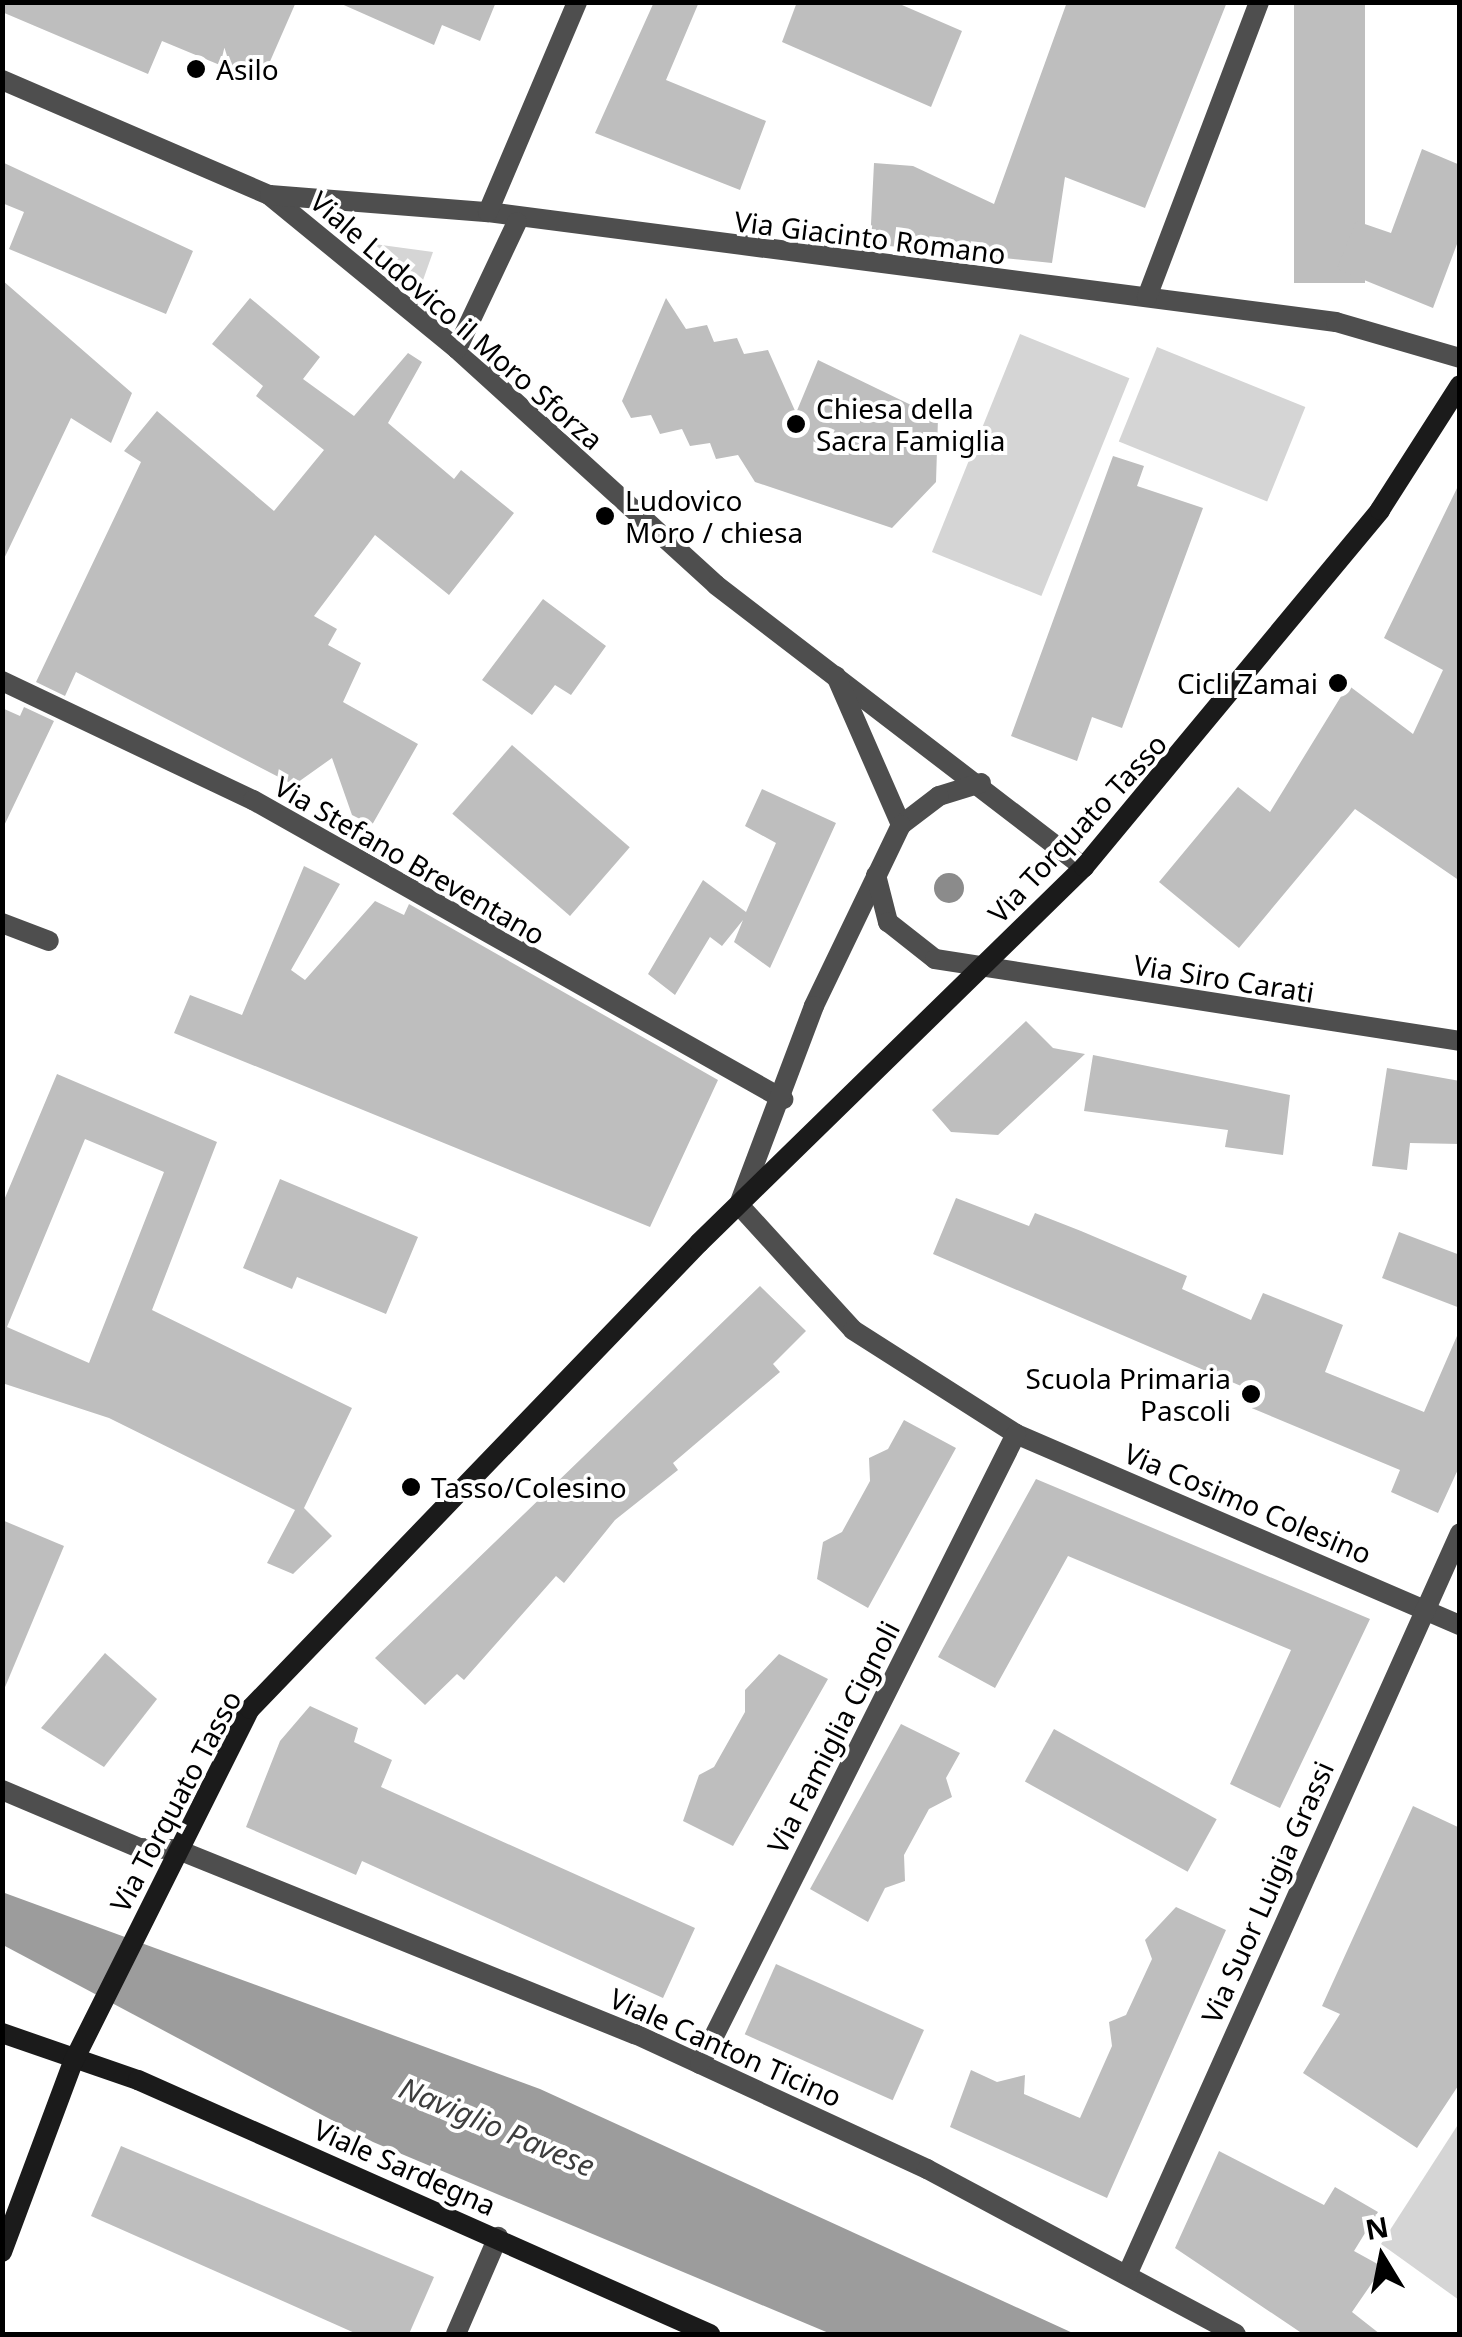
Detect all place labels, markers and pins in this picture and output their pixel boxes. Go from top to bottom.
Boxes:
place label: Asilo [216,52,279,86]
marker: Asilo [185,58,207,80]
place label: Chiesa della Sacra Famiglia [816,391,1006,457]
marker: Chiesa della Sacra Famiglia [785,413,807,435]
place label: Ludovico Moro / chiesa [625,483,803,549]
marker: Ludovico Moro / chiesa [594,505,616,527]
place label: Cicli Zamai [1177,666,1318,700]
marker: Cicli Zamai [1327,672,1349,694]
place label: Scuola Primaria Pascoli [1026,1361,1231,1427]
marker: Scuola Primaria Pascoli [1240,1383,1262,1405]
place label: Tasso/Colesino [431,1470,627,1504]
marker: Tasso/Colesino [400,1476,422,1498]

